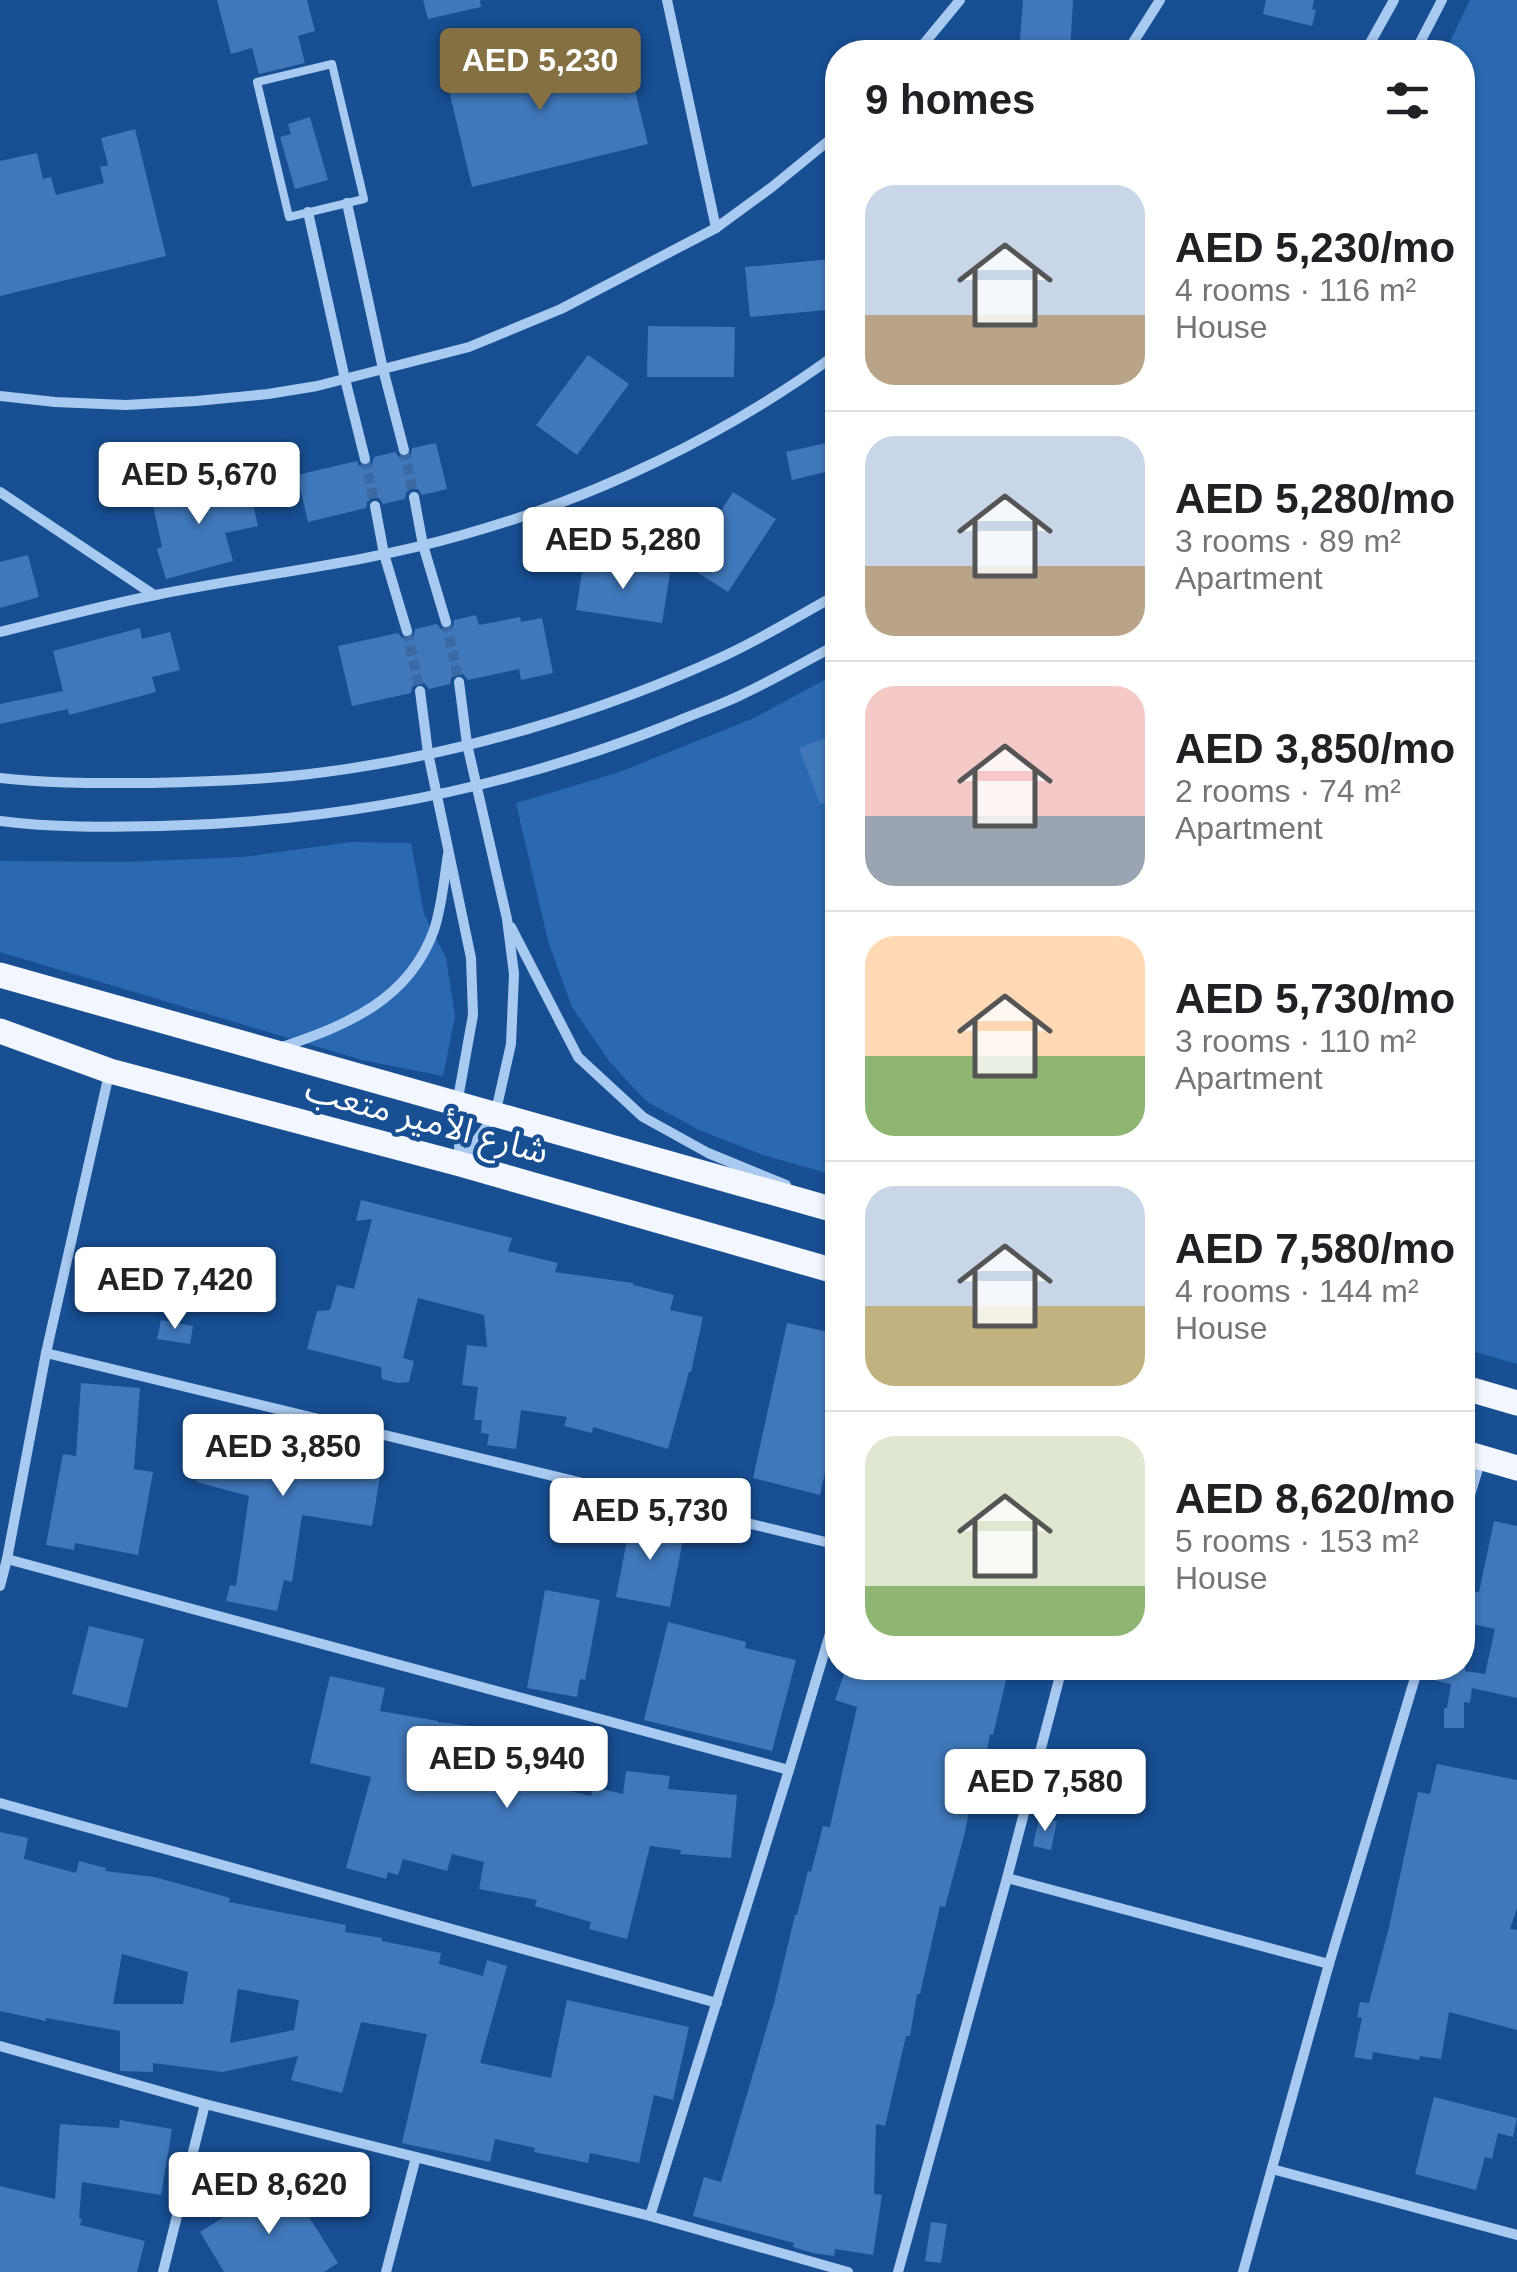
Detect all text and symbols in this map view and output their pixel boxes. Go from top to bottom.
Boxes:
pin: AED 5,230 [426,28,654,113]
text: AED 5,230 [462,42,618,78]
icon: filters [1380,73,1435,128]
text: 9 homes [865,76,1035,123]
text: AED 5,230/mo [1175,224,1455,271]
icon: home [945,225,1065,345]
text: 4 rooms · 116 m² [1175,272,1416,308]
text: House [1175,309,1268,345]
pin: AED 5,670 [85,442,313,527]
text: AED 5,670 [121,456,277,492]
text: AED 5,280/mo [1175,475,1455,522]
icon: home [945,476,1065,596]
pin: AED 5,280 [509,507,737,592]
text: AED 5,280 [545,521,701,557]
text: 3 rooms · 89 m² [1175,523,1401,559]
text: Apartment [1175,560,1323,596]
text: AED 3,850/mo [1175,725,1455,772]
icon: home [945,726,1065,846]
text: 2 rooms · 74 m² [1175,773,1401,809]
text: Apartment [1175,810,1323,846]
text: AED 5,730/mo [1175,975,1455,1022]
icon: home [945,976,1065,1096]
text: 3 rooms · 110 m² [1175,1023,1416,1059]
text: Apartment [1175,1060,1323,1096]
street label: شارع الأمير متعب [300,1068,553,1177]
text: AED 7,580/mo [1175,1225,1455,1272]
icon: home [945,1226,1065,1346]
pin: AED 7,420 [61,1247,289,1332]
text: AED 7,420 [97,1261,253,1297]
text: 4 rooms · 144 m² [1175,1273,1419,1309]
text: House [1175,1310,1268,1346]
pin: AED 3,850 [169,1414,397,1499]
text: AED 3,850 [205,1428,361,1464]
text: AED 8,620/mo [1175,1475,1455,1522]
icon: home [945,1476,1065,1596]
pin: AED 5,730 [536,1478,764,1563]
text: AED 5,730 [572,1492,728,1528]
text: 5 rooms · 153 m² [1175,1523,1419,1559]
text: House [1175,1560,1268,1596]
pin: AED 5,940 [393,1726,621,1811]
text: AED 5,940 [429,1740,585,1776]
pin: AED 7,580 [931,1749,1159,1834]
text: AED 7,580 [967,1763,1123,1799]
pin: AED 8,620 [155,2152,383,2237]
text: AED 8,620 [191,2166,347,2202]

